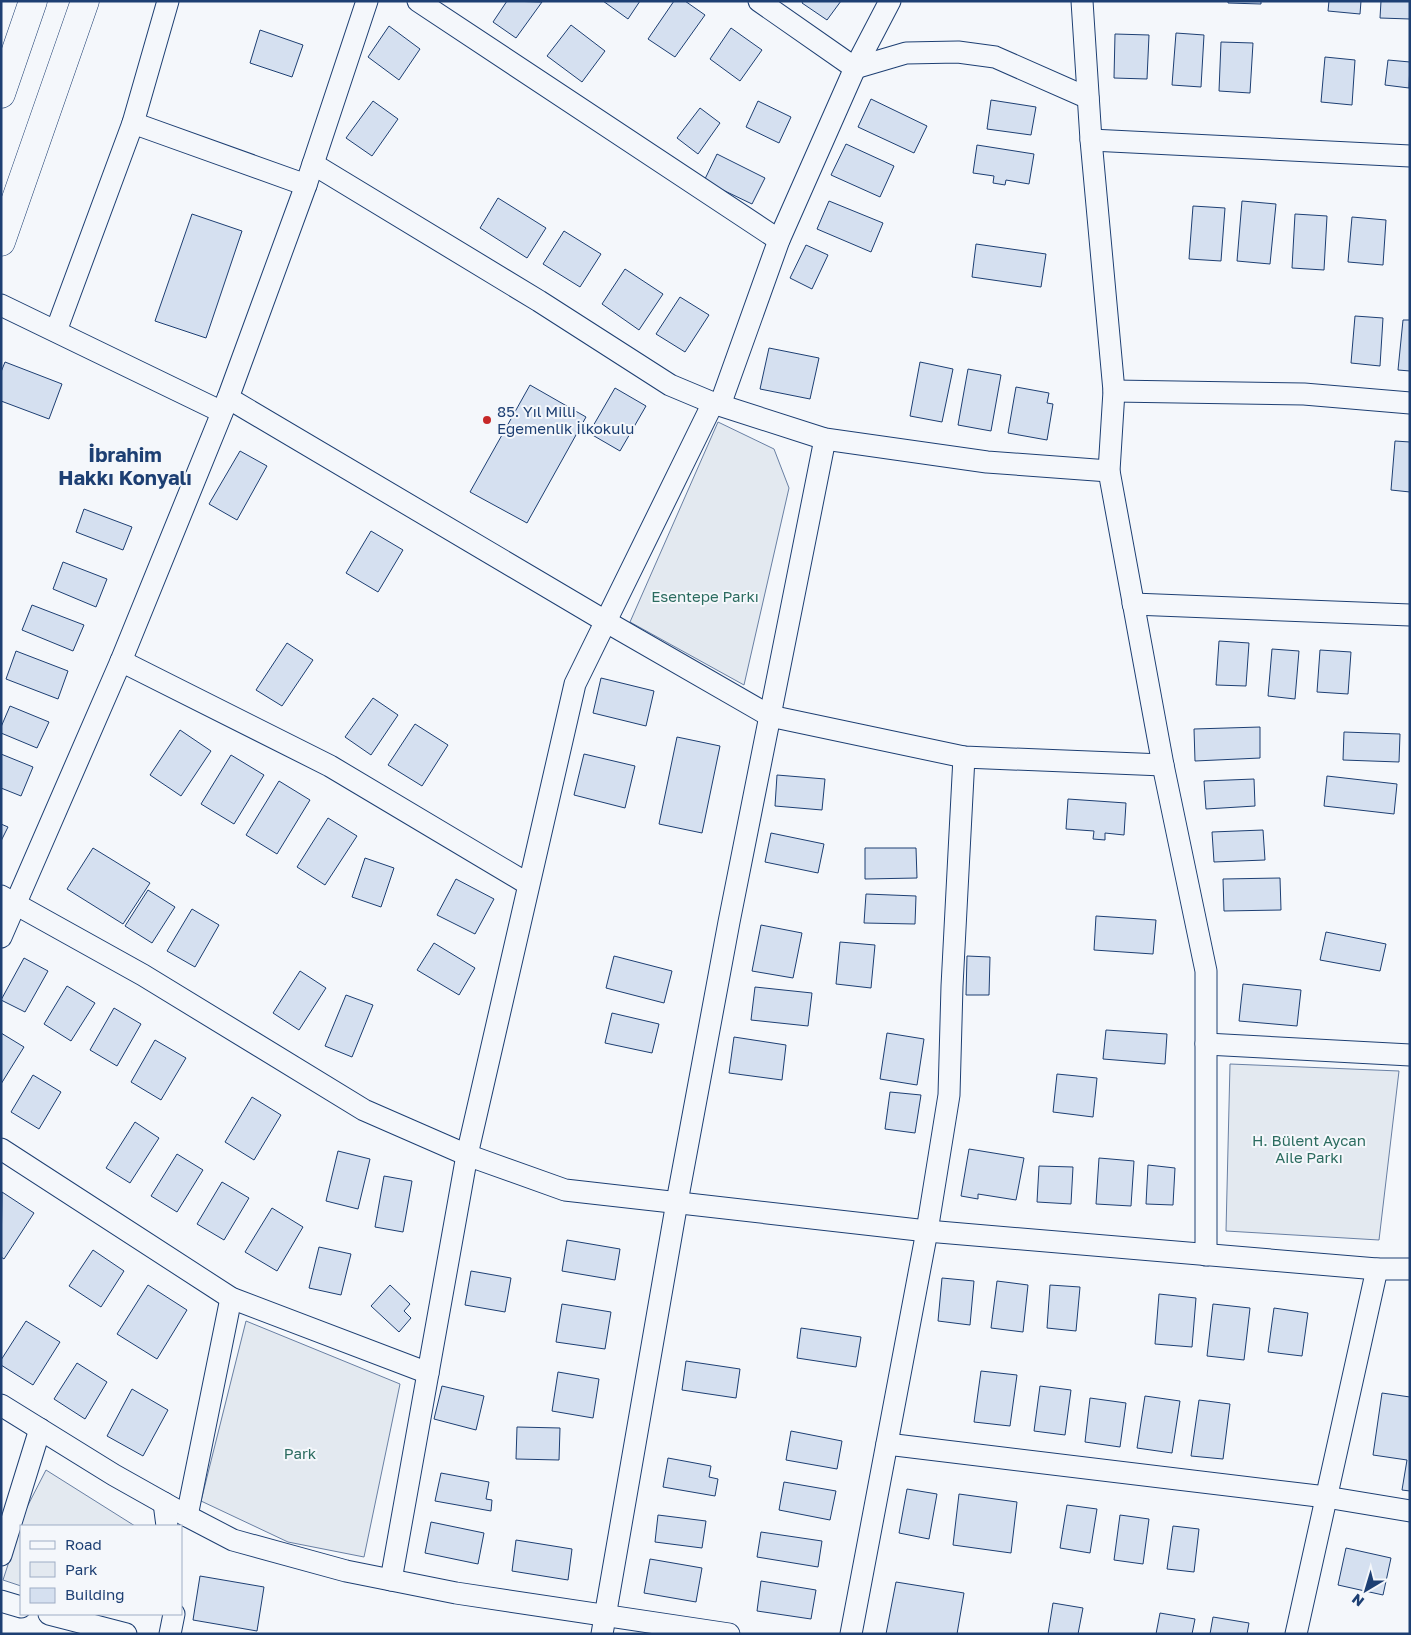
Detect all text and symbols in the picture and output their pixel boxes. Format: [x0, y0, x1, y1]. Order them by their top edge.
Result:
place label: 85. Yıl Milli Egemenlik İlkokulu [497, 402, 634, 437]
marker: 85. Yıl Milli Egemenlik İlkokulu [481, 414, 493, 426]
district label: İbrahim Hakkı Konyalı [58, 442, 192, 489]
park label: Esentepe Parkı [651, 587, 759, 605]
park label: H. Bülent Aycan Aile Parkı [1252, 1131, 1366, 1166]
park label: Park [284, 1444, 317, 1462]
legend [20, 1525, 182, 1615]
text: Road [65, 1535, 102, 1553]
text: Park [65, 1560, 98, 1578]
north arrow [1341, 1565, 1391, 1615]
text: Building [65, 1585, 125, 1603]
text: N [1348, 1591, 1367, 1611]

